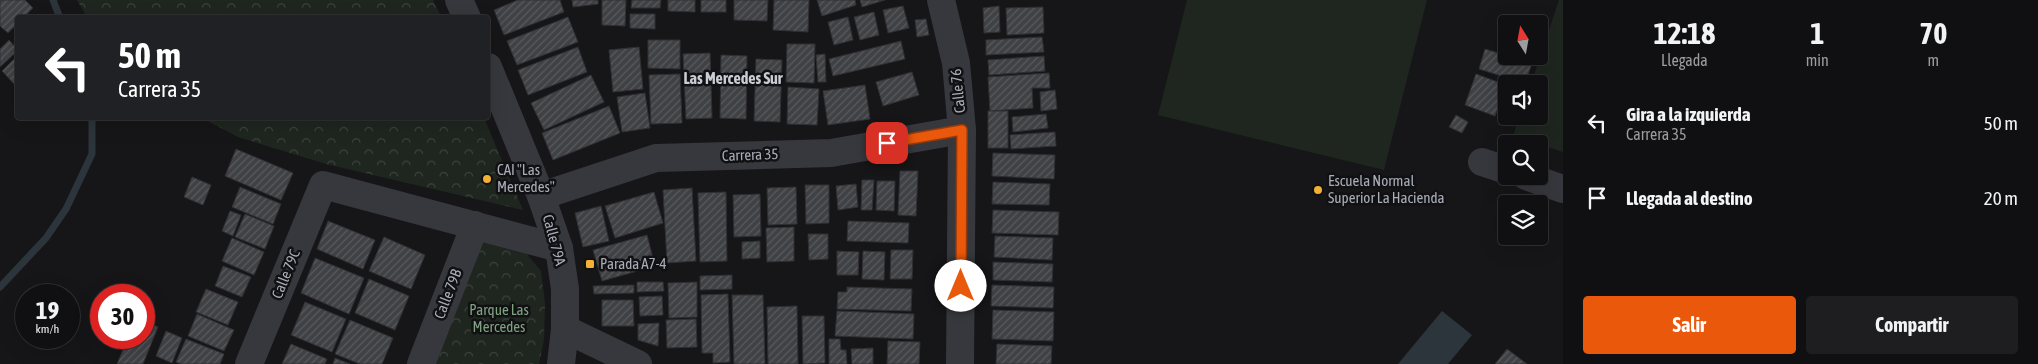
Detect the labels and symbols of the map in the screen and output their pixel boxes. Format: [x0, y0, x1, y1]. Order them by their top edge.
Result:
north arrow [1498, 15, 1548, 65]
street label: Calle 76 [947, 68, 968, 114]
district label: Las Mercedes Sur [683, 69, 783, 87]
pin [866, 122, 908, 164]
street label: Carrera 35 [721, 145, 779, 164]
place label: CAI "Las Mercedes" [497, 161, 555, 195]
place label: Escuela Normal Superior La Hacienda [1328, 172, 1445, 206]
marker: CAI "Las Mercedes" [481, 173, 493, 185]
marker: Escuela Normal Superior La Hacienda [1312, 184, 1324, 196]
street label: Calle 79A [540, 213, 570, 268]
street label: Calle 79C [268, 247, 303, 301]
place label: Parada A7-4 [600, 255, 666, 272]
marker: Parada A7-4 [584, 258, 596, 270]
position arrow [934, 259, 986, 311]
street label: Calle 79B [430, 267, 465, 321]
speed limit sign: 30 [90, 284, 155, 349]
park label: Parque Las Mercedes [469, 301, 529, 335]

